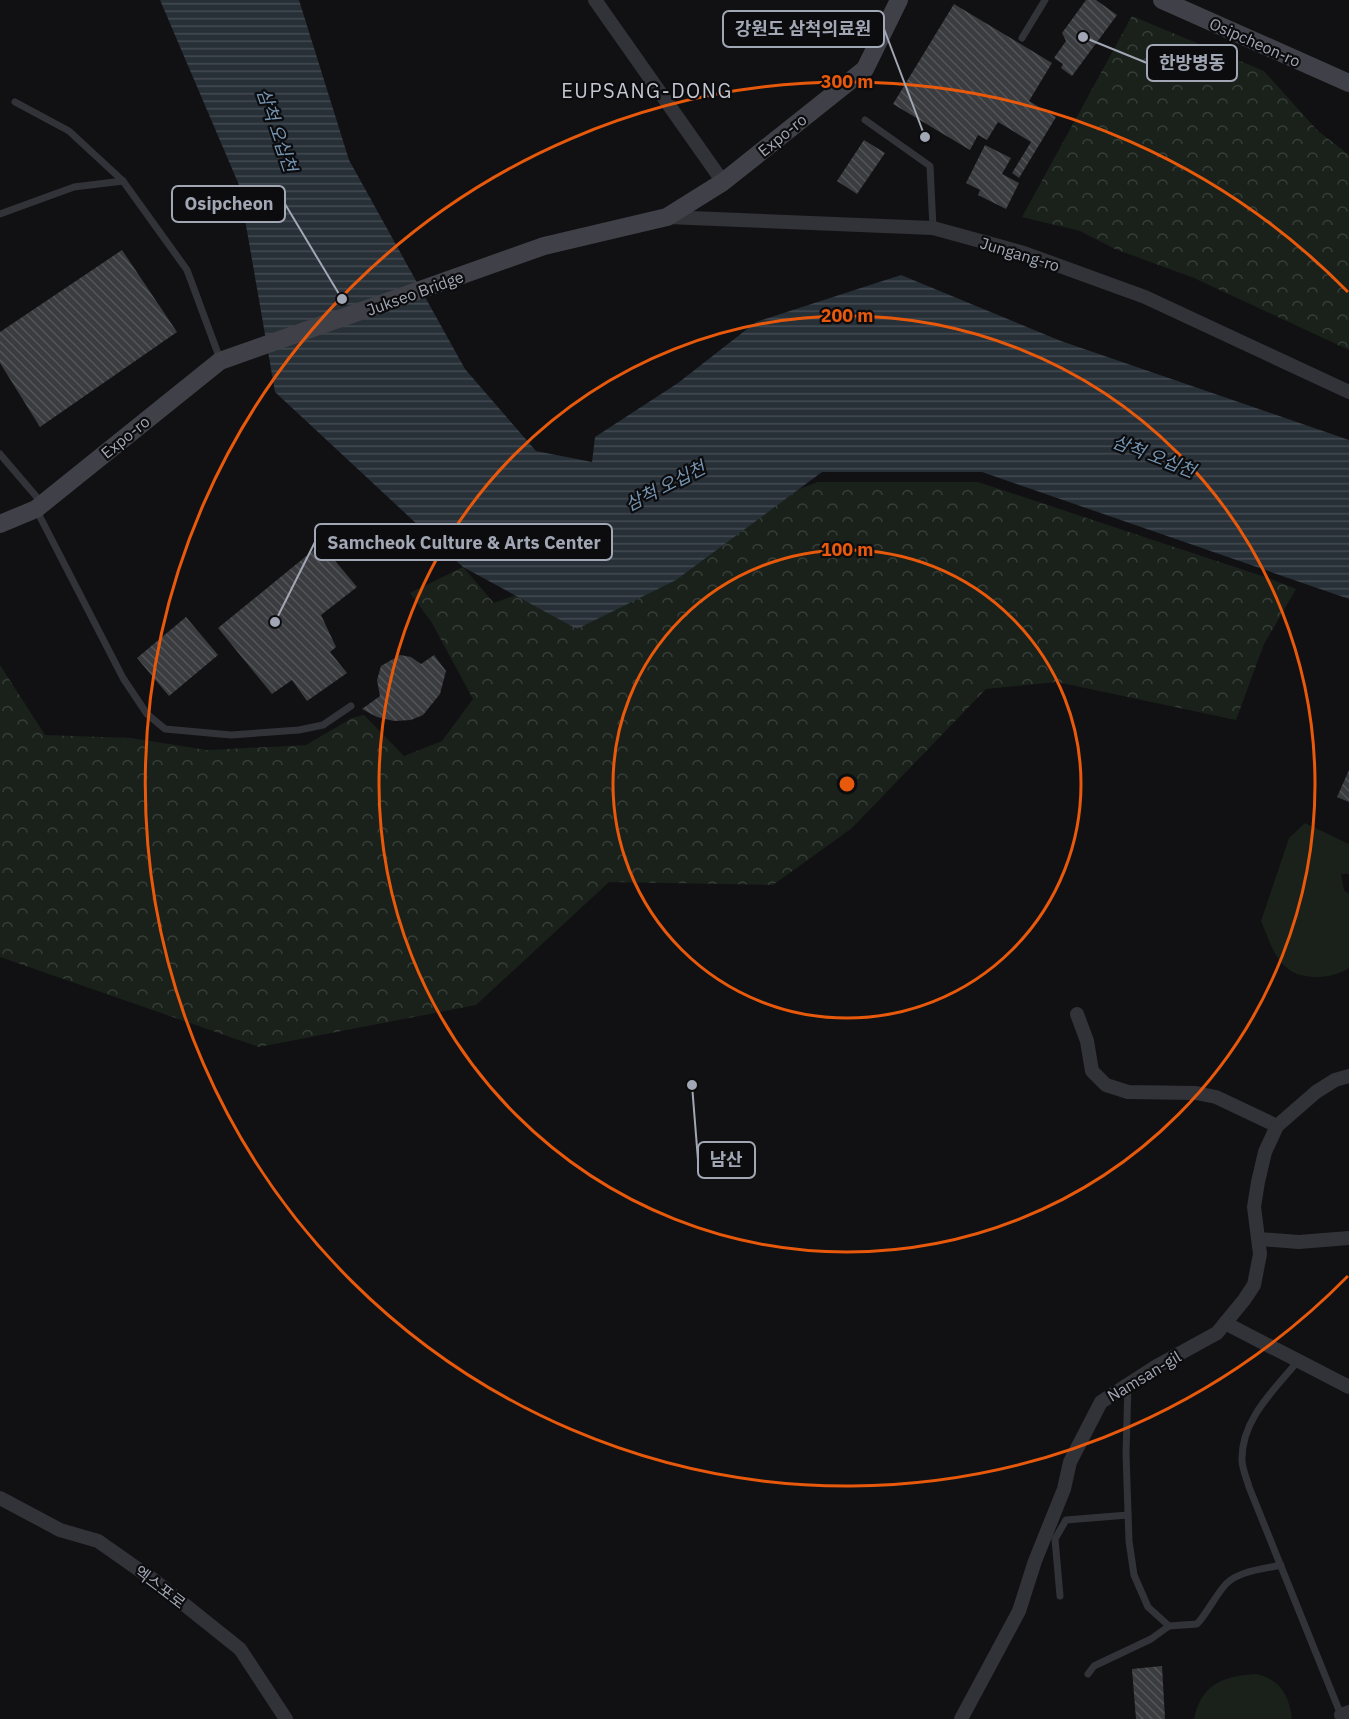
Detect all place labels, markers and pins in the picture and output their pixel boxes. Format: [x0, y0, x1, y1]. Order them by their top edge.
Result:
callout: 강원도 삼척의료원 [723, 11, 884, 47]
callout: 한방병동 [1147, 45, 1237, 81]
callout: Osipcheon [172, 186, 285, 222]
callout: Samcheok Culture & Arts Center [315, 524, 612, 560]
centre of rings [837, 774, 857, 794]
callout: 남산 [698, 1142, 755, 1178]

